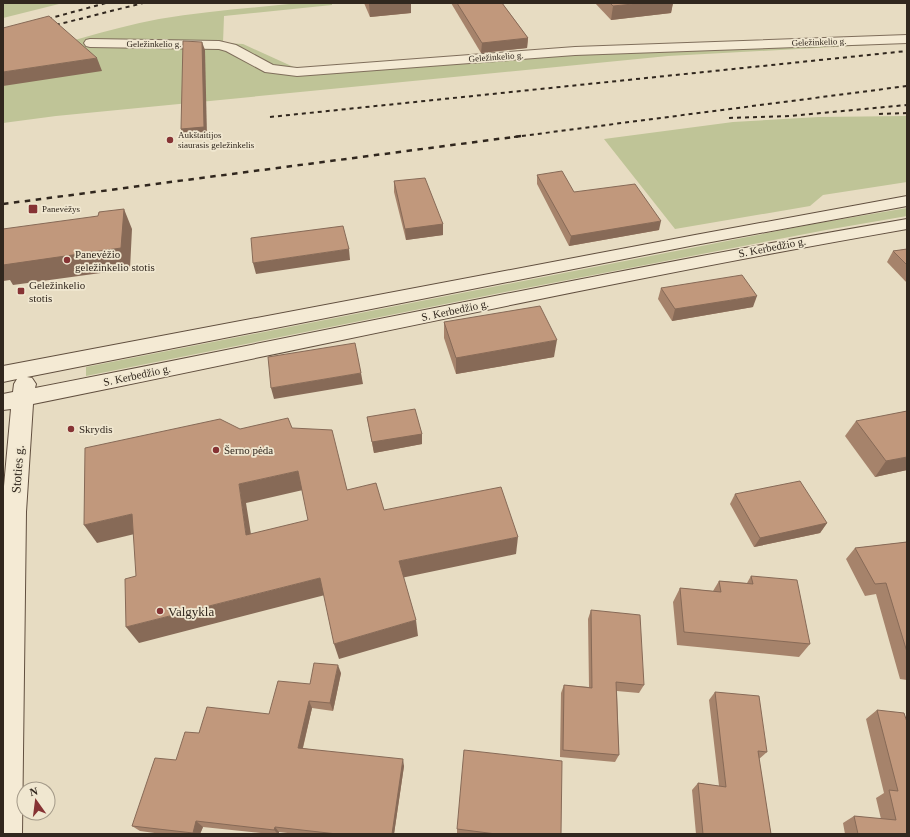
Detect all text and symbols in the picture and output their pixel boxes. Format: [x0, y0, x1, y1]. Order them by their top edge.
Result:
street label: Geležinkelio g. [791, 36, 847, 48]
street label: Geležinkelio g. [127, 39, 181, 49]
street label: Geležinkelio g. [468, 50, 524, 64]
place label: Aukštaitijos siaurasis geležinkelis [178, 130, 255, 150]
marker: Aukštaitijos siaurasis geležinkelis [165, 135, 175, 145]
marker: Panevėžys [27, 203, 39, 215]
place label: Panevėžys [42, 204, 80, 214]
street label: S. Kerbedžio g. [737, 235, 807, 259]
place label: Panevėžio geležinkelio stotis [75, 248, 155, 273]
marker: Panevėžio geležinkelio stotis [62, 255, 72, 265]
place label: Geležinkelio stotis [29, 279, 86, 304]
marker: Geležinkelio stotis [16, 286, 26, 296]
street label: S. Kerbedžio g. [420, 297, 490, 323]
street label: S. Kerbedžio g. [102, 362, 172, 388]
place label: Skrydis [79, 423, 113, 435]
marker: Skrydis [66, 424, 76, 434]
street label: Stoties g. [8, 444, 27, 494]
place label: Šerno pėda [224, 444, 273, 456]
marker: Šerno pėda [211, 445, 221, 455]
place label: Valgykla [168, 604, 214, 619]
marker: Valgykla [155, 606, 165, 616]
north arrow [16, 781, 56, 821]
text: N [28, 785, 39, 798]

